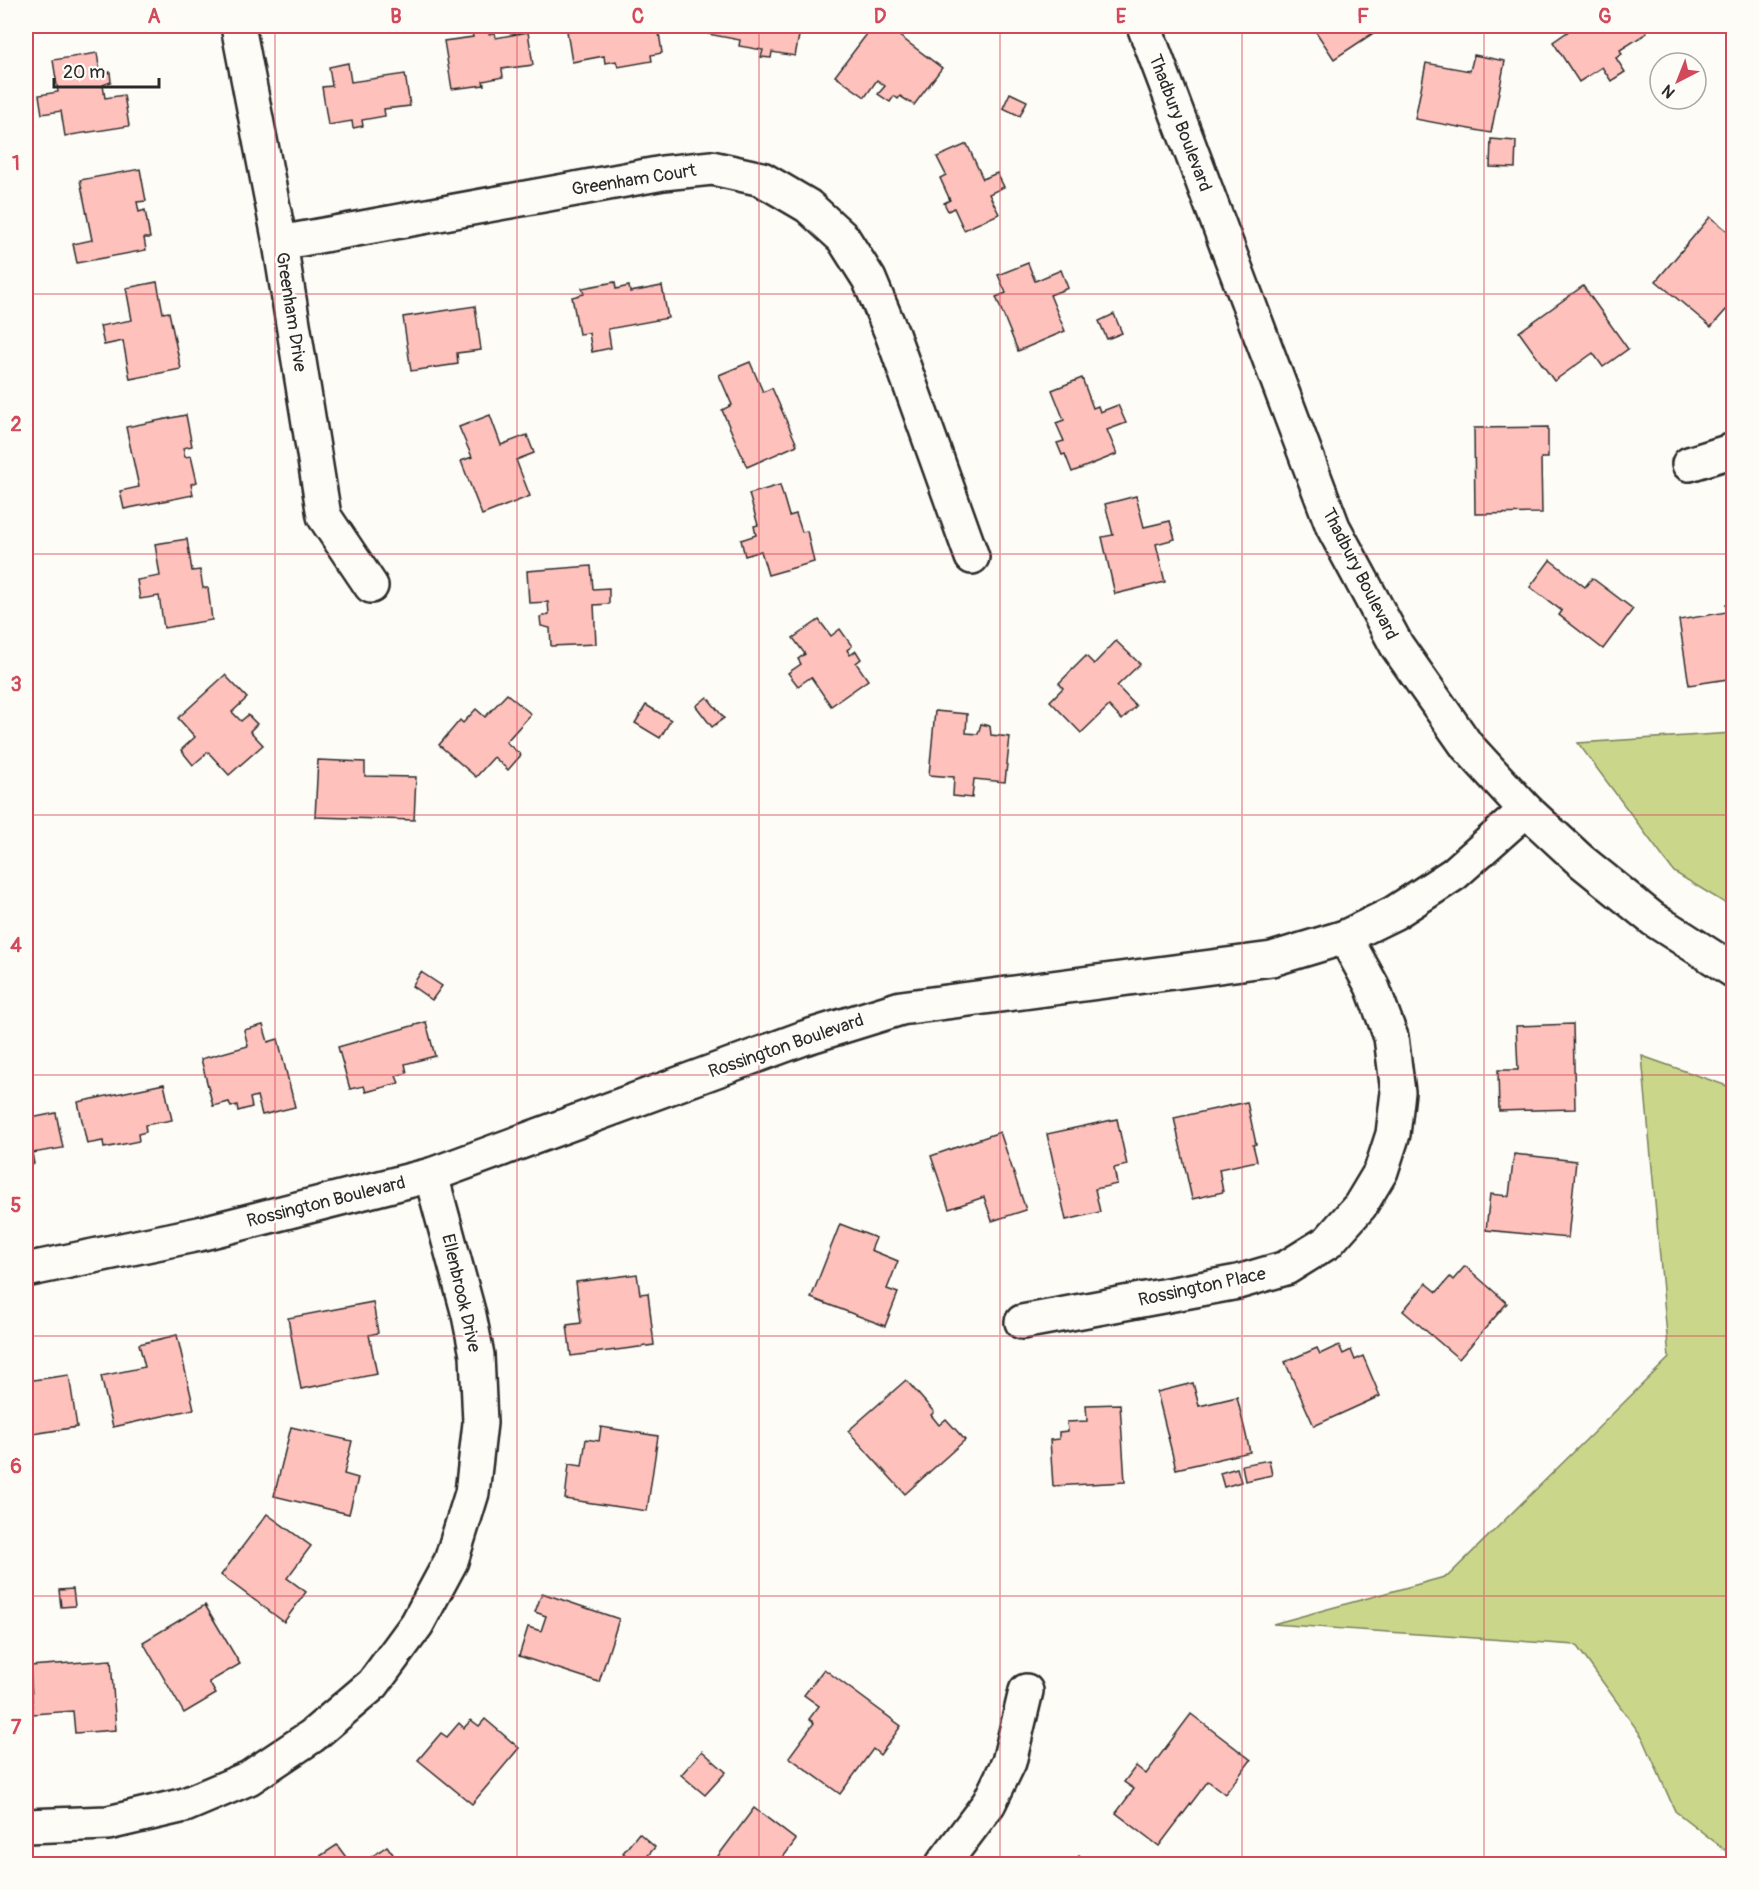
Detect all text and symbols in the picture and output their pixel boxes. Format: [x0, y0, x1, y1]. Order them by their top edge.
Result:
text: A [148, 4, 161, 29]
text: B [390, 4, 402, 29]
text: C [632, 4, 644, 29]
text: D [874, 4, 887, 29]
text: E [1116, 4, 1127, 29]
text: F [1357, 4, 1369, 29]
text: G [1598, 4, 1612, 29]
scale bar [54, 51, 159, 89]
street label: Thadbury Boulevard [1143, 51, 1217, 195]
north arrow [1648, 51, 1708, 111]
text: 20 m [63, 61, 105, 84]
text: N [1658, 80, 1679, 102]
text: 1 [12, 151, 20, 176]
street label: Greenham Court [570, 159, 699, 201]
street label: Greenham Drive [270, 251, 312, 374]
text: 2 [10, 412, 22, 437]
street label: Thadbury Boulevard [1317, 504, 1403, 644]
text: 3 [10, 672, 22, 697]
text: 4 [10, 933, 22, 958]
street label: Rossington Boulevard [705, 1009, 867, 1083]
street label: Rossington Boulevard [244, 1171, 408, 1233]
text: 5 [11, 1193, 22, 1218]
street label: Ellenbrook Drive [436, 1232, 486, 1355]
street label: Rossington Place [1136, 1262, 1268, 1312]
text: 6 [10, 1454, 22, 1479]
text: 7 [11, 1715, 22, 1740]

